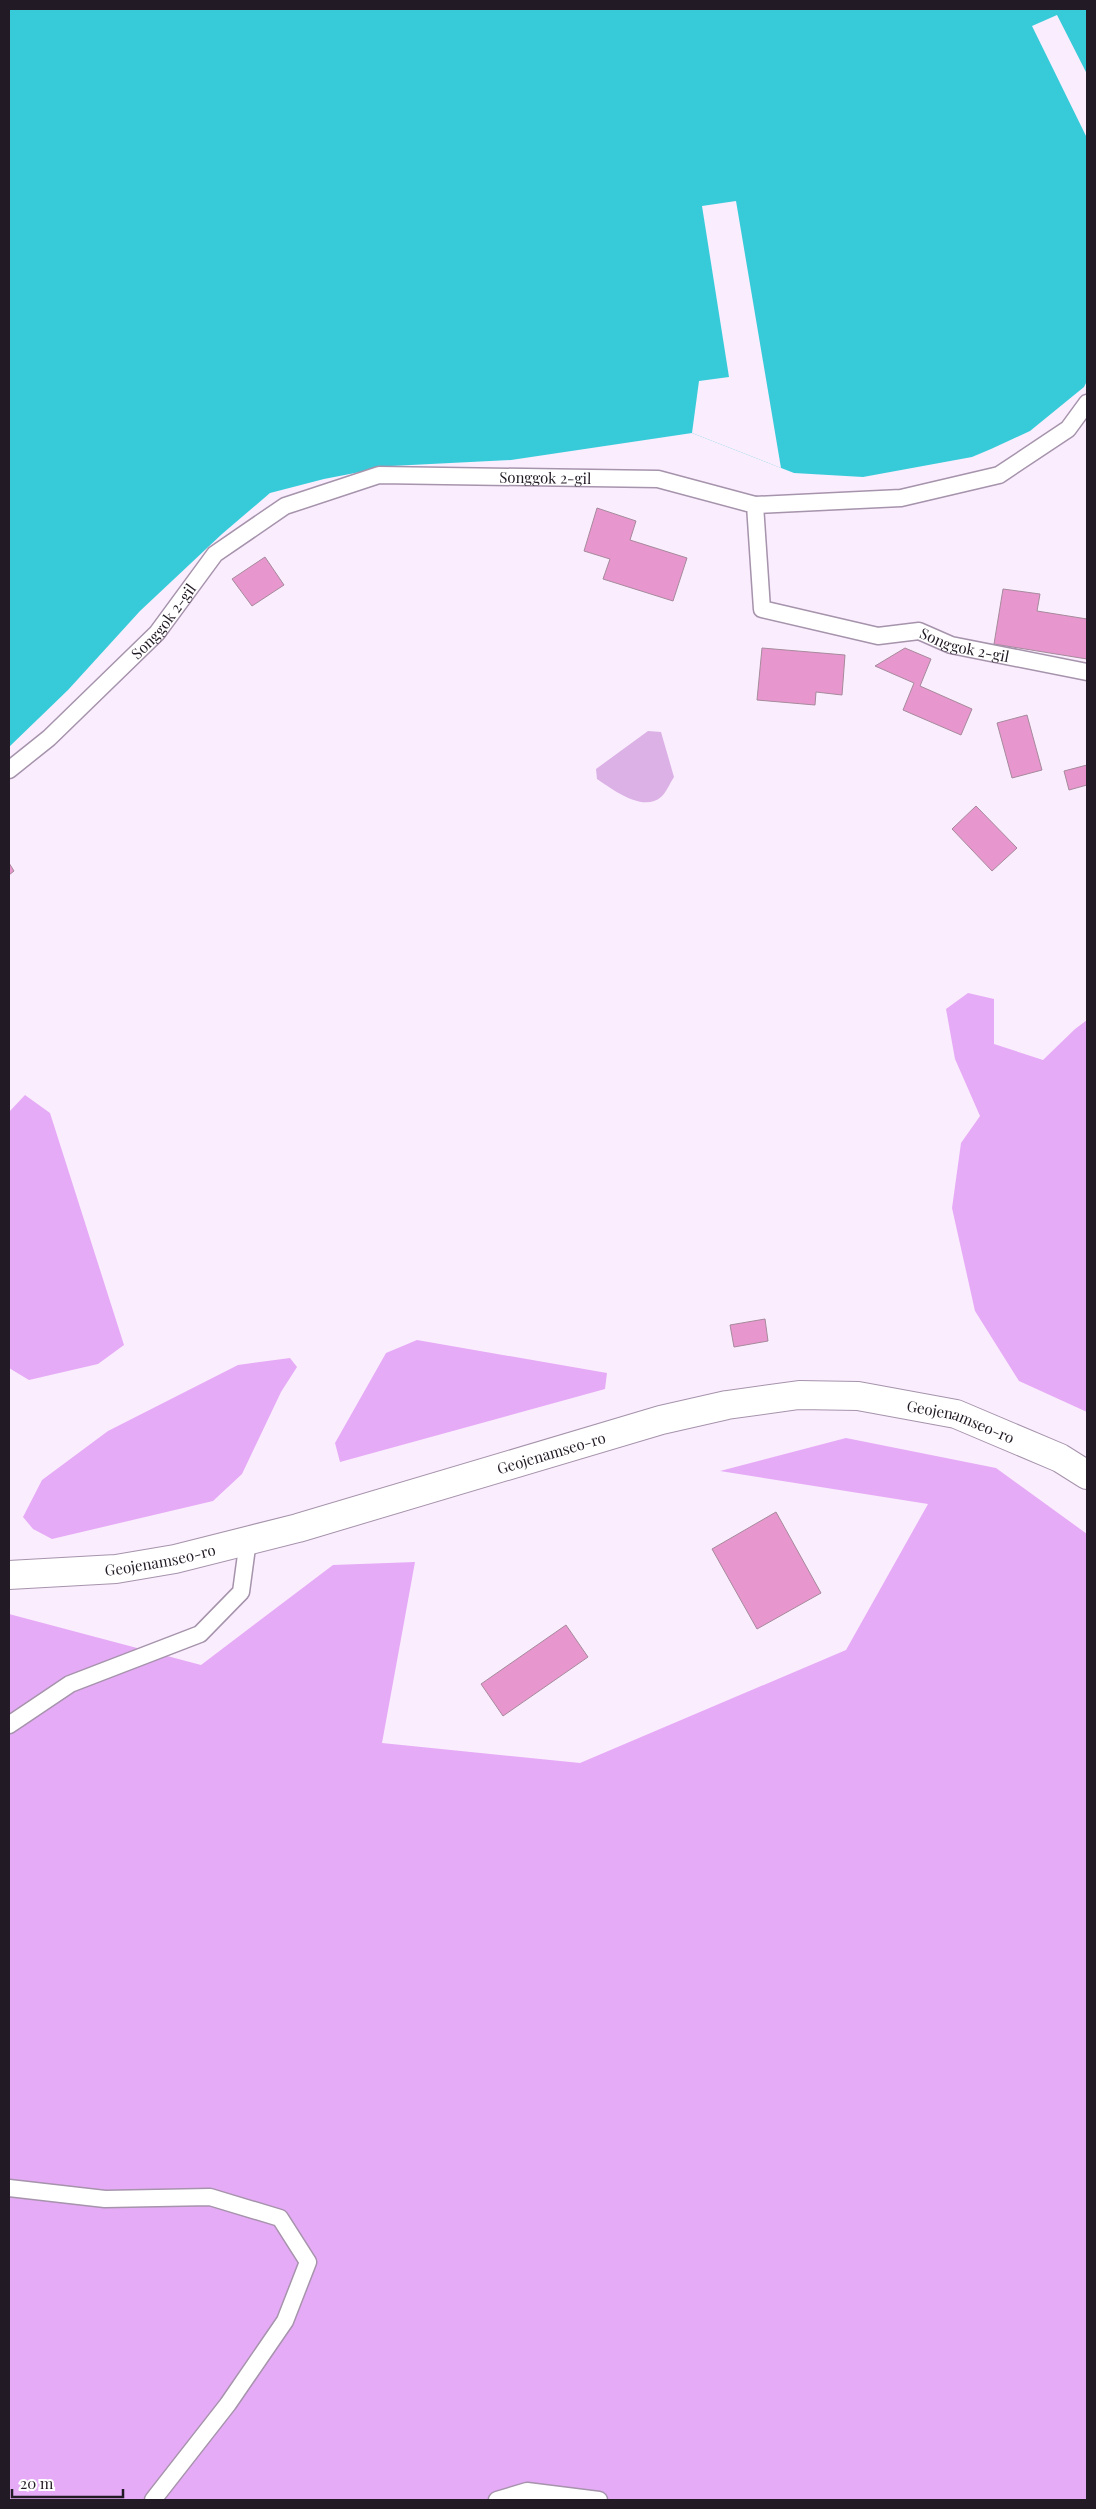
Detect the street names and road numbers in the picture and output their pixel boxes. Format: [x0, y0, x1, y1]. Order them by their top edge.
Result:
street label: Songgok 2-gil [499, 467, 591, 488]
street label: Songgok 2-gil [126, 579, 200, 663]
street label: Songgok 2-gil [917, 623, 1011, 666]
street label: Geojenamseo-ro [905, 1395, 1018, 1448]
street label: Geojenamseo-ro [494, 1427, 608, 1478]
street label: Geojenamseo-ro [104, 1539, 217, 1580]

